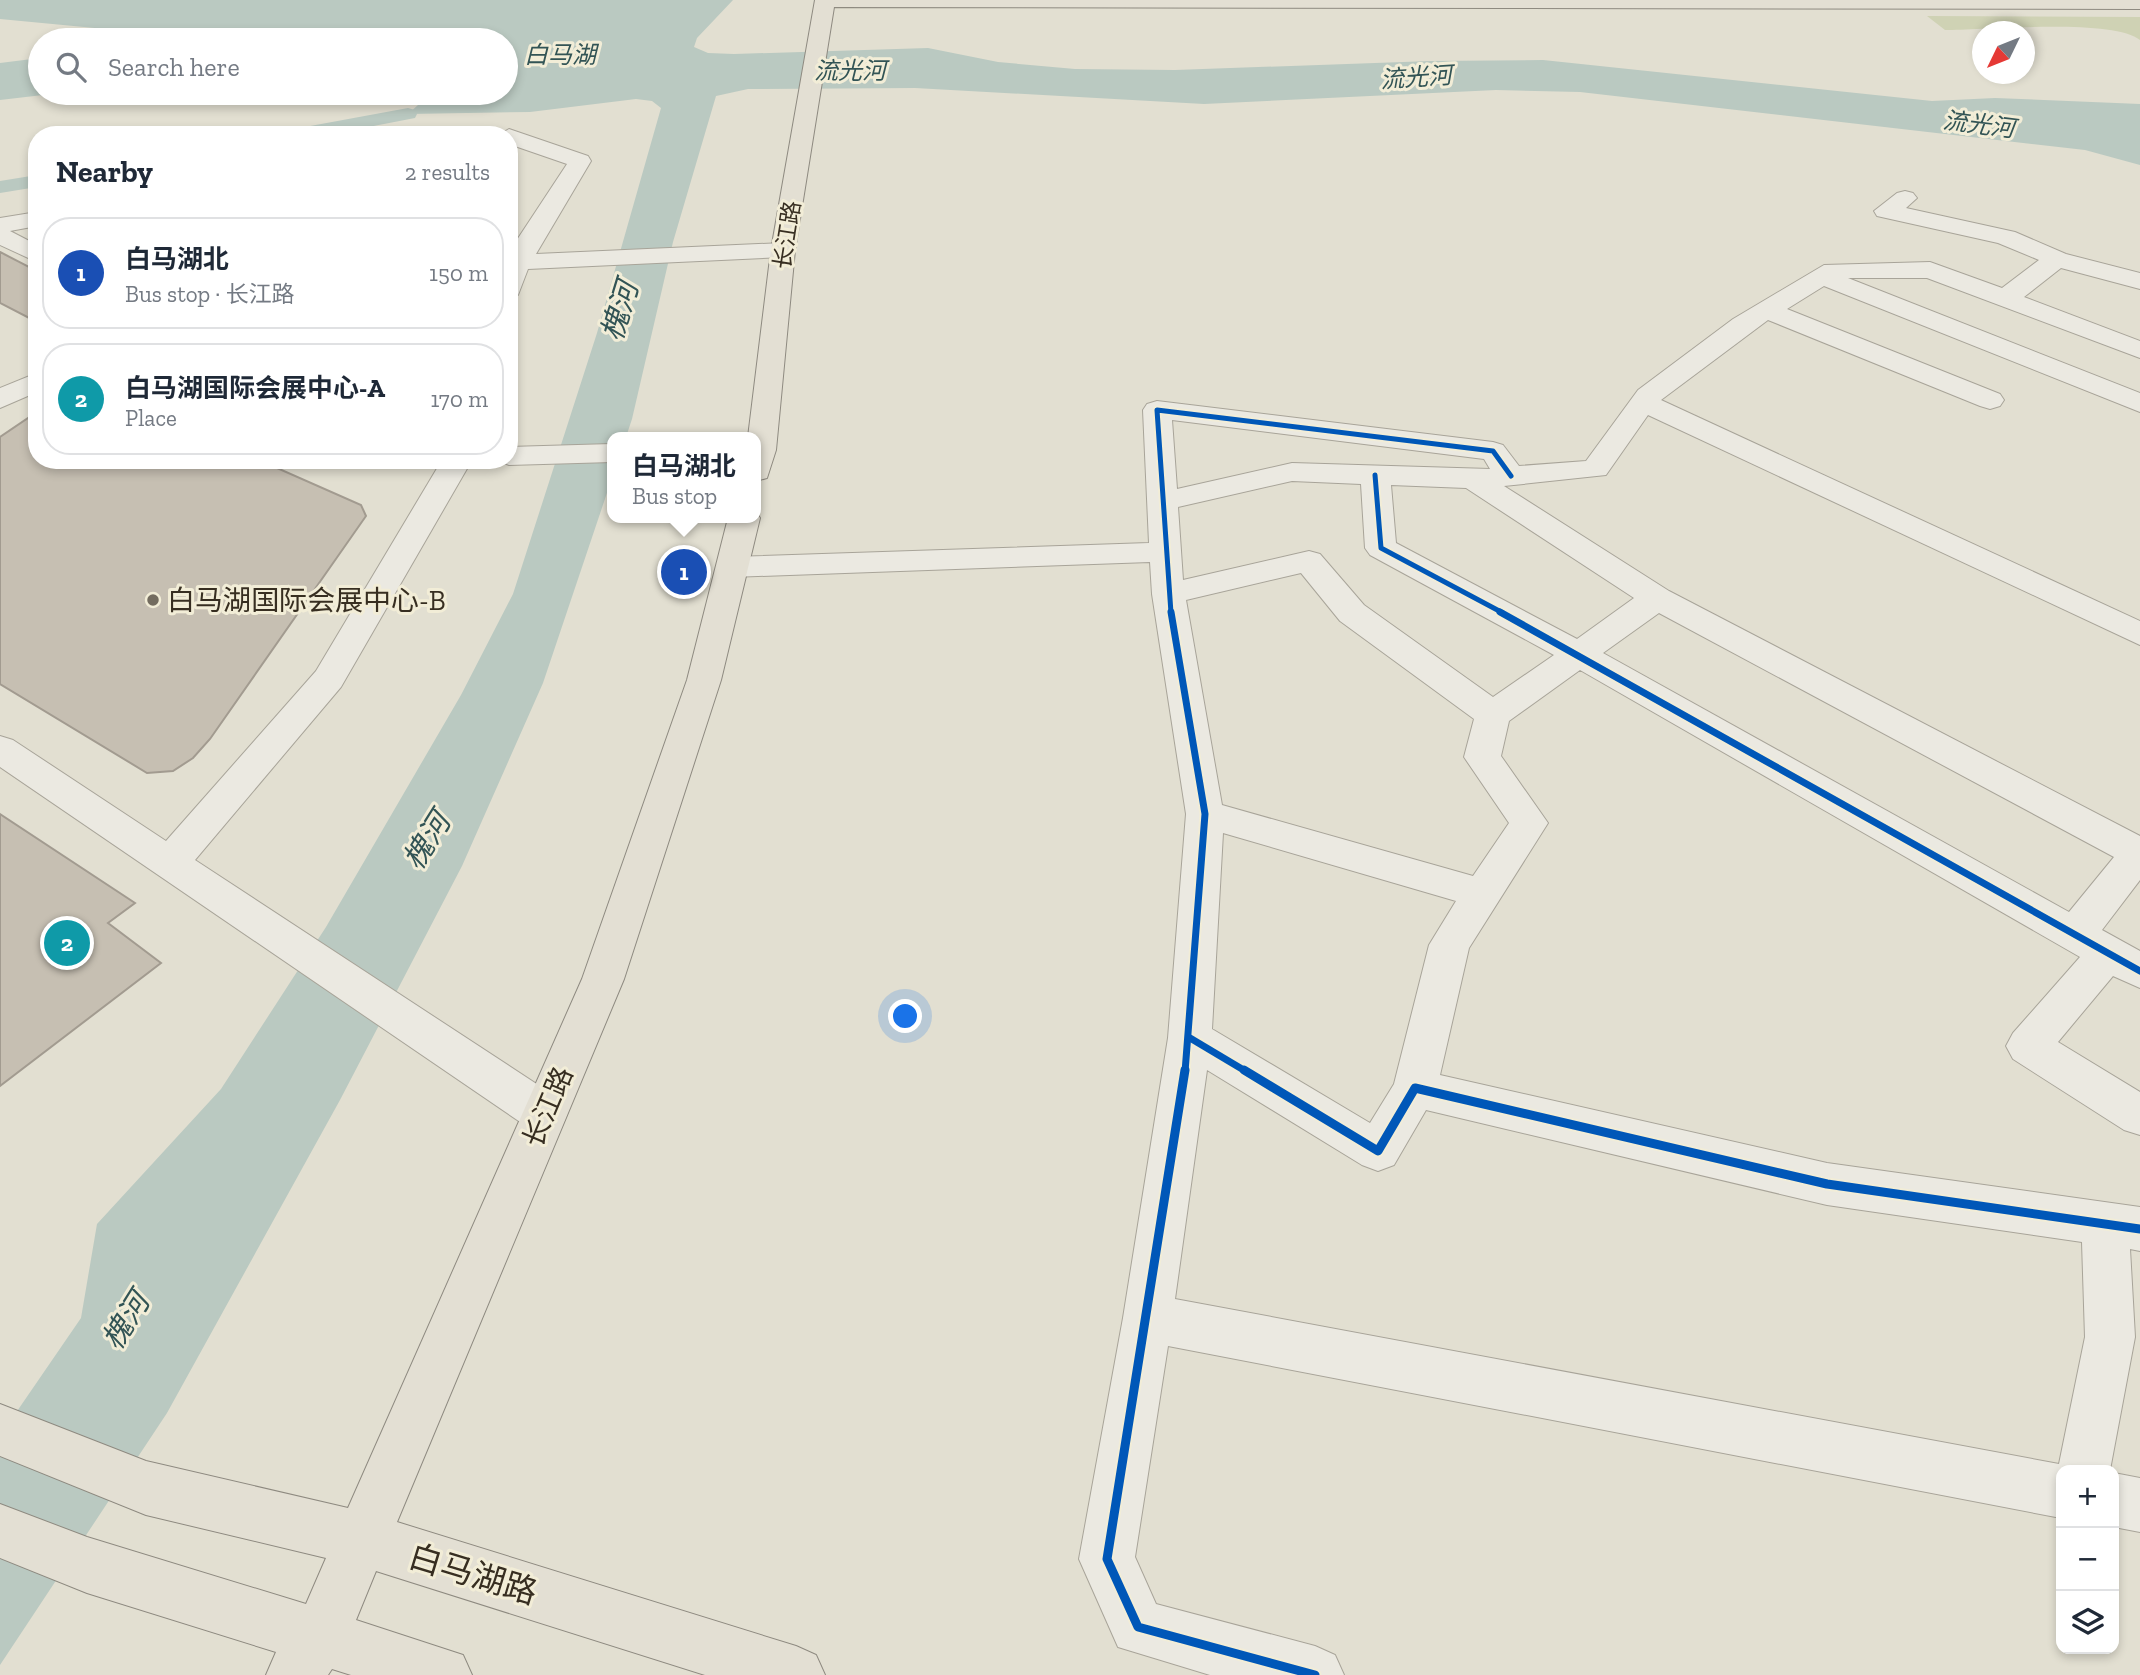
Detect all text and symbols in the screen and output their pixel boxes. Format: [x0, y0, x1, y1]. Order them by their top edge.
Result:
north arrow [1972, 21, 2035, 84]
search box [28, 28, 518, 105]
water label: 白马湖 [524, 40, 600, 69]
icon: search [52, 48, 90, 86]
text: Search here [108, 51, 240, 83]
water label: 流光河 [814, 56, 890, 85]
water label: 流光河 [1379, 60, 1457, 94]
water label: 流光河 [1942, 105, 2020, 143]
text: Nearby [56, 154, 153, 190]
text: 2 results [405, 158, 490, 186]
street label: 长江路 [768, 199, 806, 271]
text: 白马湖北 [125, 243, 229, 275]
text: 1 [76, 259, 86, 287]
text: 150 m [429, 259, 488, 287]
water label: 槐河 [594, 272, 647, 345]
text: Bus stop · 长江路 [125, 280, 295, 308]
text: 白马湖国际会展中心-A [125, 372, 385, 404]
text: 2 [75, 385, 87, 413]
text: 170 m [430, 385, 488, 413]
text: Place [125, 404, 177, 432]
popup [607, 432, 761, 523]
text: 白马湖北 [632, 450, 736, 482]
text: Bus stop [632, 482, 717, 510]
pin: 1 [661, 546, 707, 598]
place label: 白马湖国际会展中心-B [167, 584, 446, 617]
marker: 白马湖国际会展中心-B [145, 592, 161, 608]
water label: 槐河 [396, 802, 461, 876]
pin: 2 [44, 917, 90, 969]
your location [888, 999, 922, 1033]
street label: 长江路 [516, 1062, 580, 1152]
water label: 槐河 [95, 1282, 160, 1356]
map controls [2056, 1465, 2119, 1654]
button: + [2056, 1465, 2119, 1528]
button: − [2056, 1528, 2119, 1591]
street label: 白马湖路 [404, 1536, 542, 1612]
button: layers [2056, 1591, 2119, 1654]

